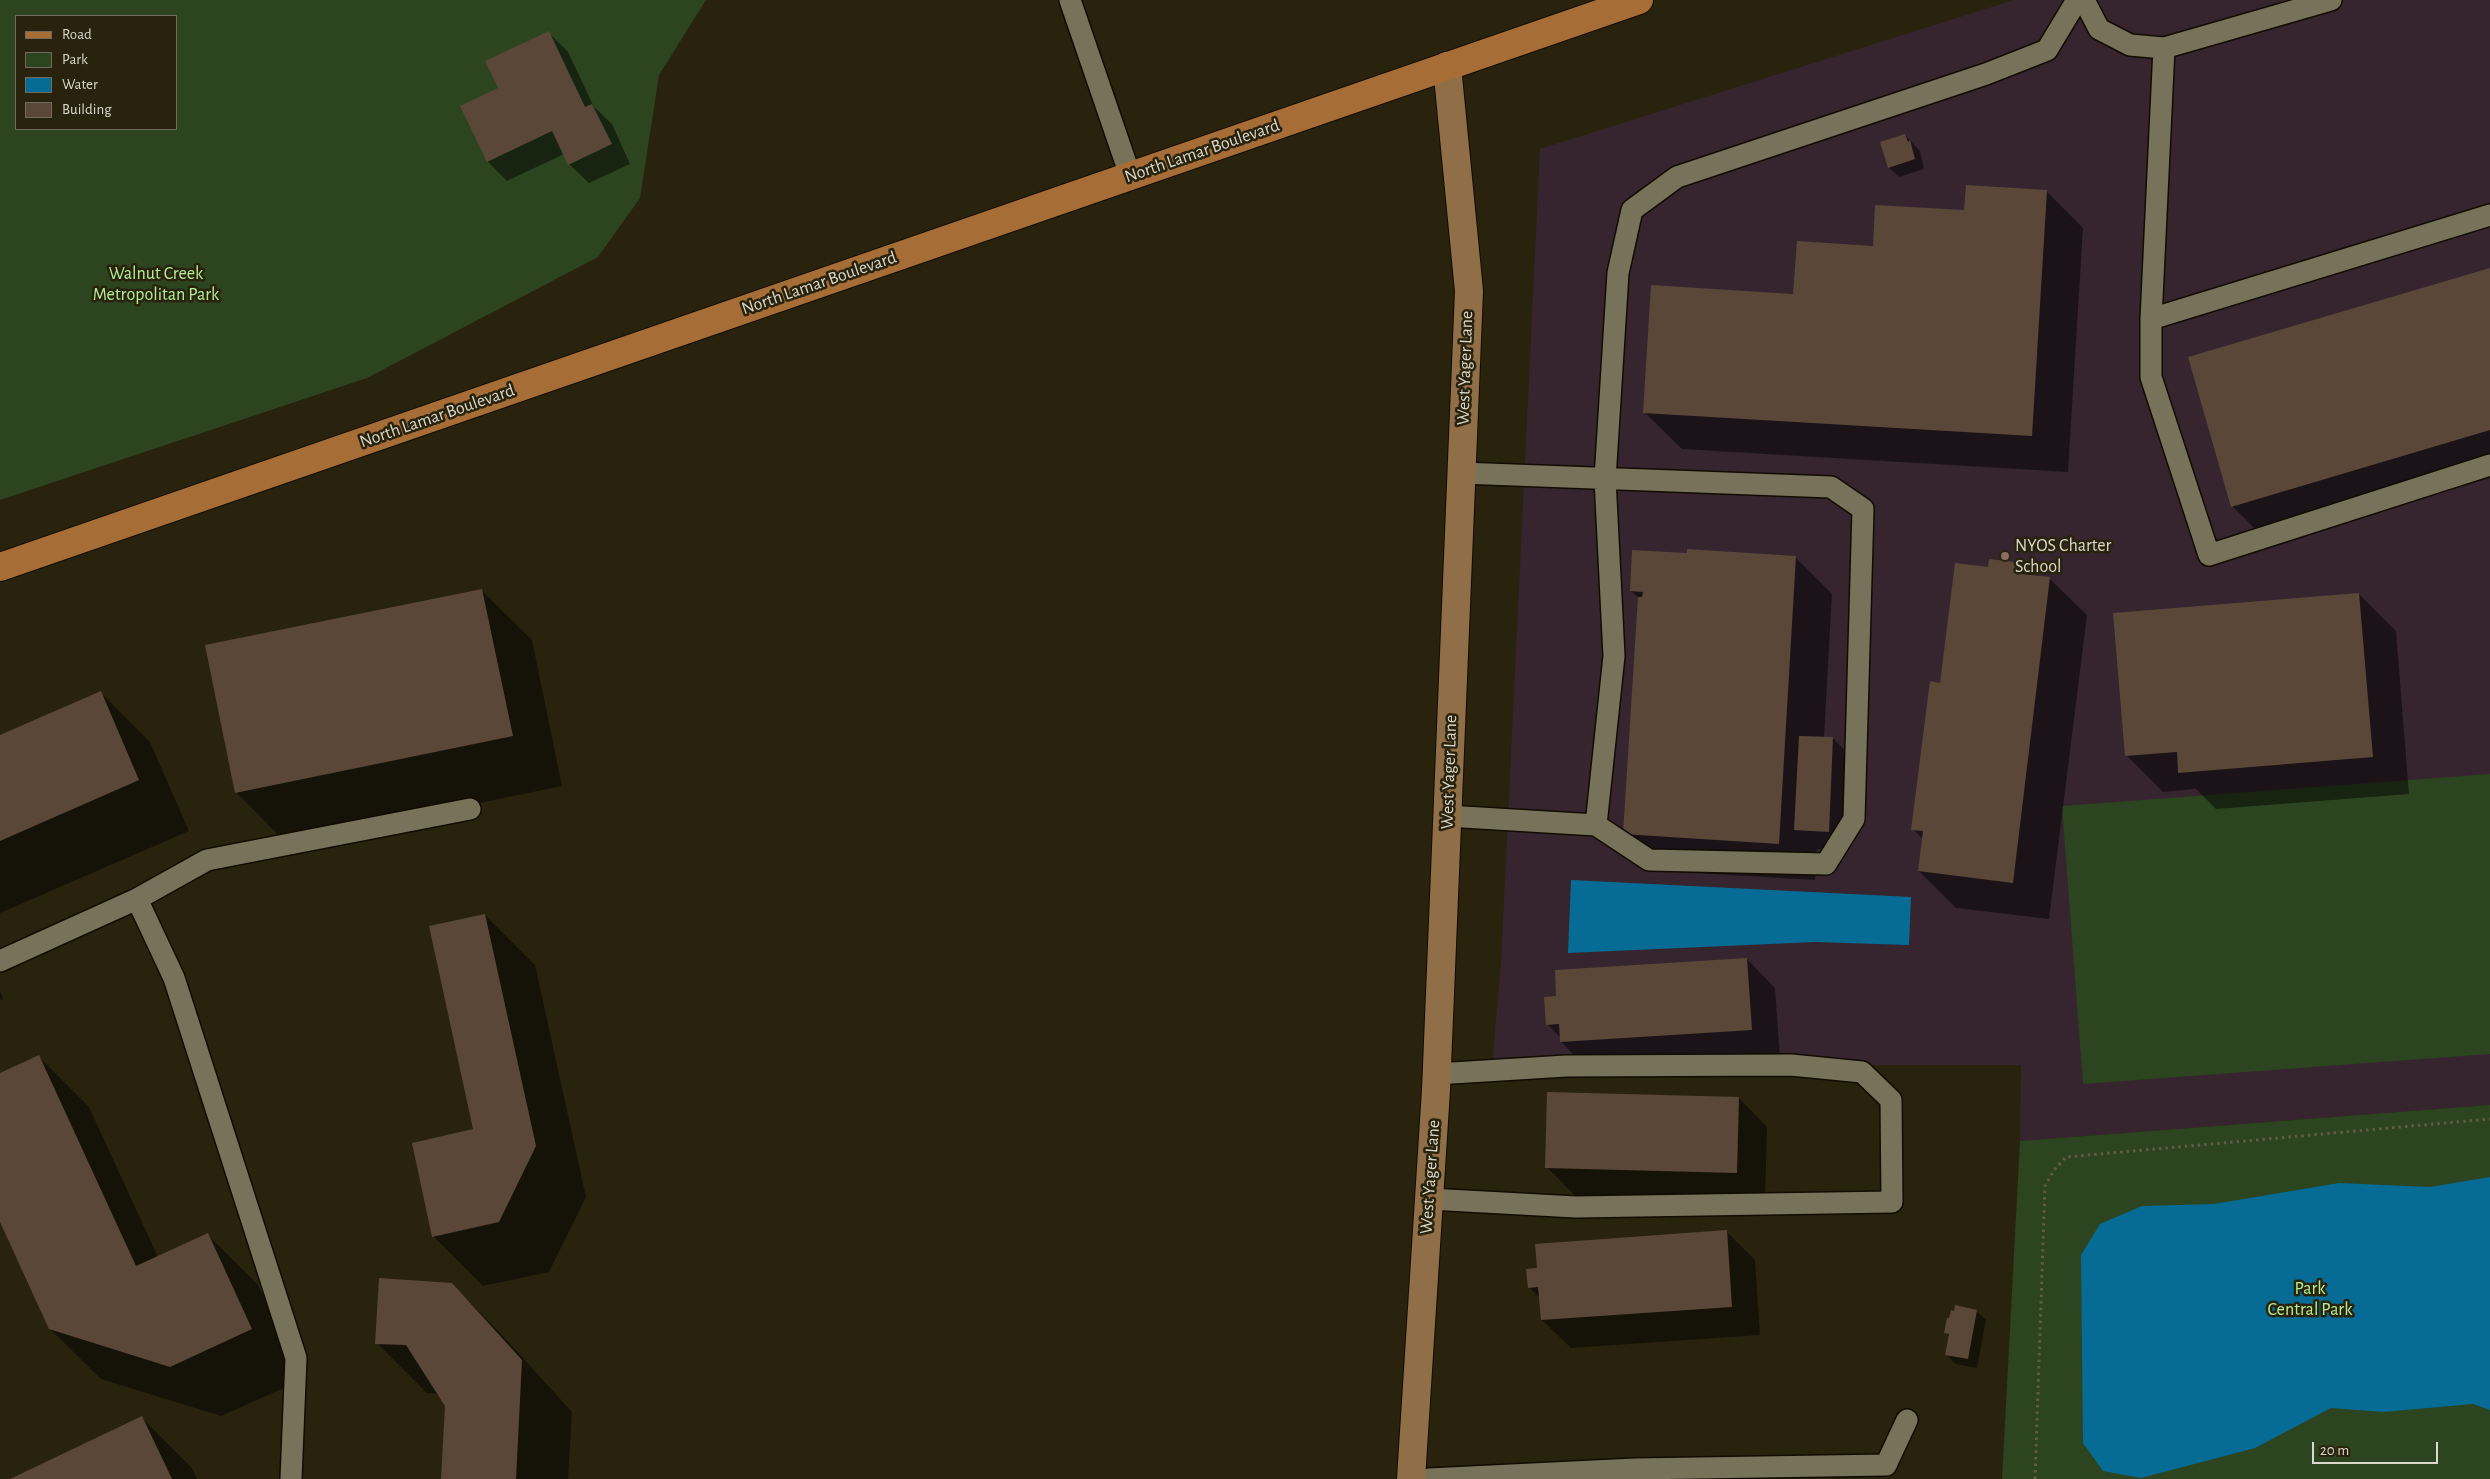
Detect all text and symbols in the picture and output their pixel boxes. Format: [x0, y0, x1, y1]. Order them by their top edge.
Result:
legend [15, 15, 178, 130]
text: Road [62, 27, 92, 42]
text: Park [62, 52, 88, 67]
text: Water [62, 77, 98, 92]
text: Building [62, 102, 112, 117]
street label: North Lamar Boulevard [1122, 114, 1282, 188]
street label: North Lamar Boulevard [739, 246, 899, 320]
park label: Walnut Creek Metropolitan Park [93, 263, 219, 306]
street label: West Yager Lane [1452, 310, 1478, 426]
street label: North Lamar Boulevard [357, 379, 517, 453]
place label: NYOS Charter School [2015, 535, 2111, 578]
marker: NYOS Charter School [1999, 550, 2011, 562]
street label: West Yager Lane [1436, 714, 1462, 830]
street label: West Yager Lane [1415, 1119, 1445, 1235]
park label: Park Central Park [2268, 1278, 2352, 1320]
scale bar [2315, 1432, 2441, 1464]
text: 20 m [2320, 1443, 2349, 1458]

